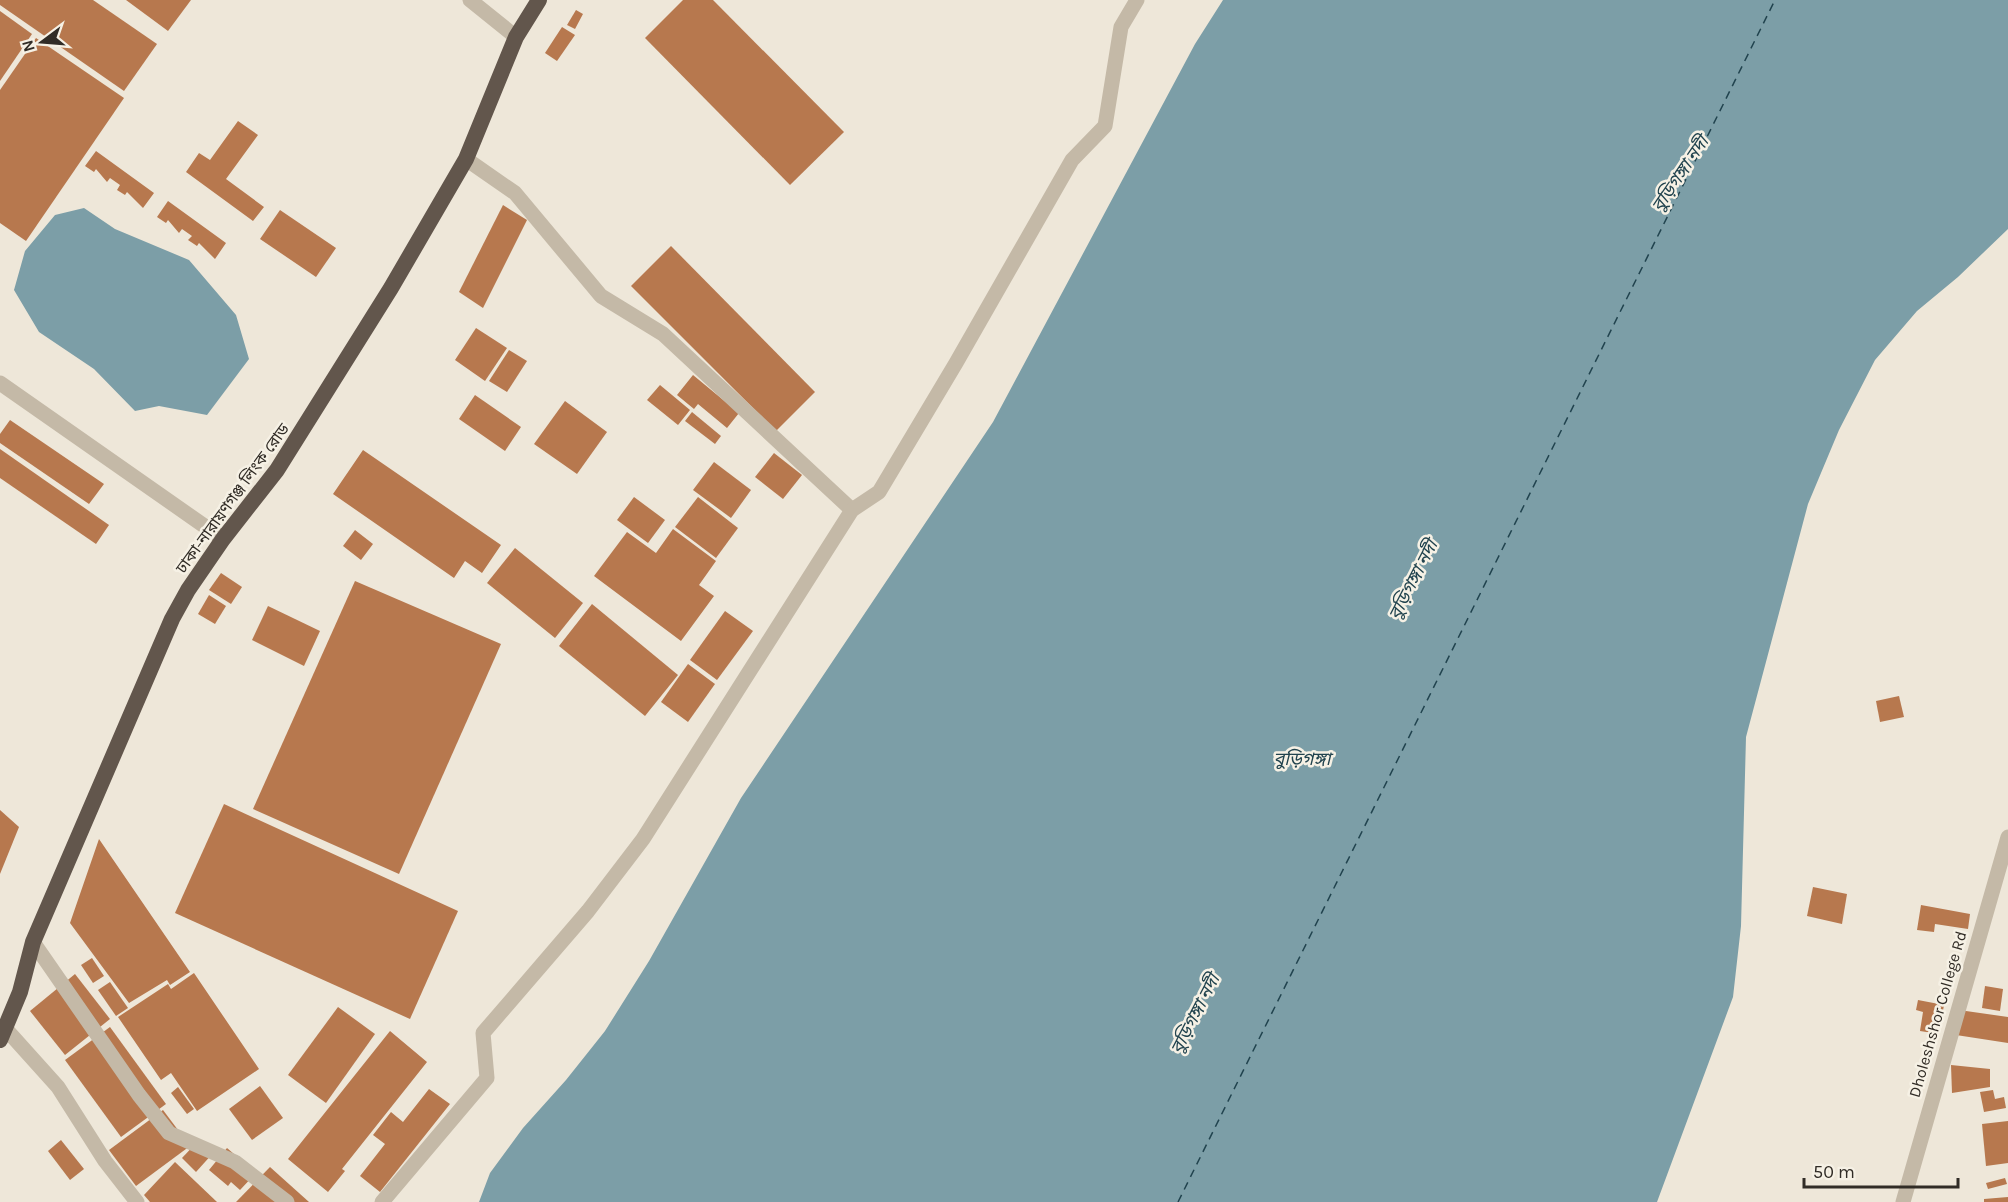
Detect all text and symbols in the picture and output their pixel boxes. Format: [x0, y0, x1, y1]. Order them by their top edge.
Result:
north arrow [12, 12, 72, 72]
text: N [17, 38, 39, 54]
water label: বুড়িগঙ্গা নদী [1647, 129, 1715, 216]
street label: ঢাকা-নারায়ণগঞ্জ লিংক রোড [171, 419, 293, 578]
water label: বুড়িগঙ্গা নদী [1384, 534, 1444, 624]
water label: বুড়িগঙ্গা [1273, 748, 1334, 770]
street label: Dholeshshor College Rd [1905, 929, 1970, 1100]
water label: বুড়িগঙ্গা নদী [1166, 968, 1226, 1058]
scale bar [1804, 1151, 1958, 1189]
text: 50 m [1813, 1161, 1855, 1183]

